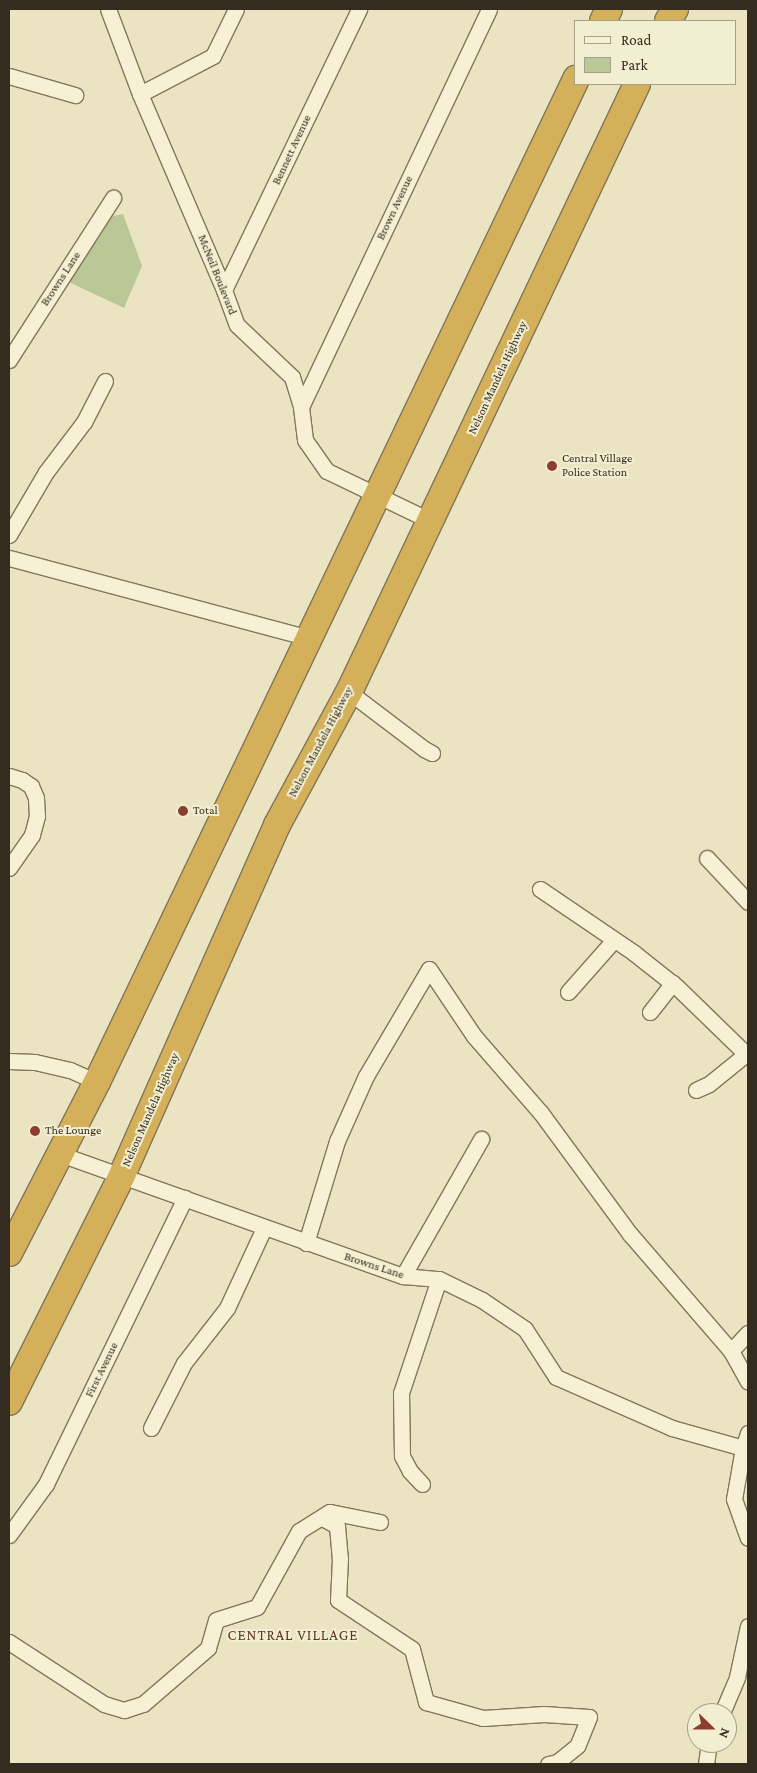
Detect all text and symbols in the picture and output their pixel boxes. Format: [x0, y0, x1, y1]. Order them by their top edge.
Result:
legend [574, 20, 737, 85]
text: Road [621, 32, 651, 48]
text: Park [621, 57, 648, 73]
street label: Bennett Avenue [270, 113, 314, 187]
street label: Brown Avenue [374, 174, 416, 242]
street label: McNeil Boulevard [194, 233, 240, 317]
street label: Browns Lane [38, 249, 84, 309]
street label: Nelson Mandela Highway [465, 319, 531, 437]
place label: Central Village Police Station [562, 452, 632, 480]
marker: Central Village Police Station [546, 460, 558, 472]
street label: Nelson Mandela Highway [286, 684, 356, 800]
place label: Total [193, 804, 218, 818]
marker: Total [177, 805, 189, 817]
street label: Nelson Mandela Highway [119, 1051, 183, 1169]
place label: The Lounge [45, 1124, 101, 1138]
marker: The Lounge [29, 1125, 41, 1137]
street label: Browns Lane [342, 1250, 406, 1282]
street label: First Avenue [82, 1340, 122, 1400]
district label: CENTRAL VILLAGE [226, 1627, 360, 1645]
north arrow [687, 1703, 737, 1753]
text: N [716, 1726, 734, 1741]

